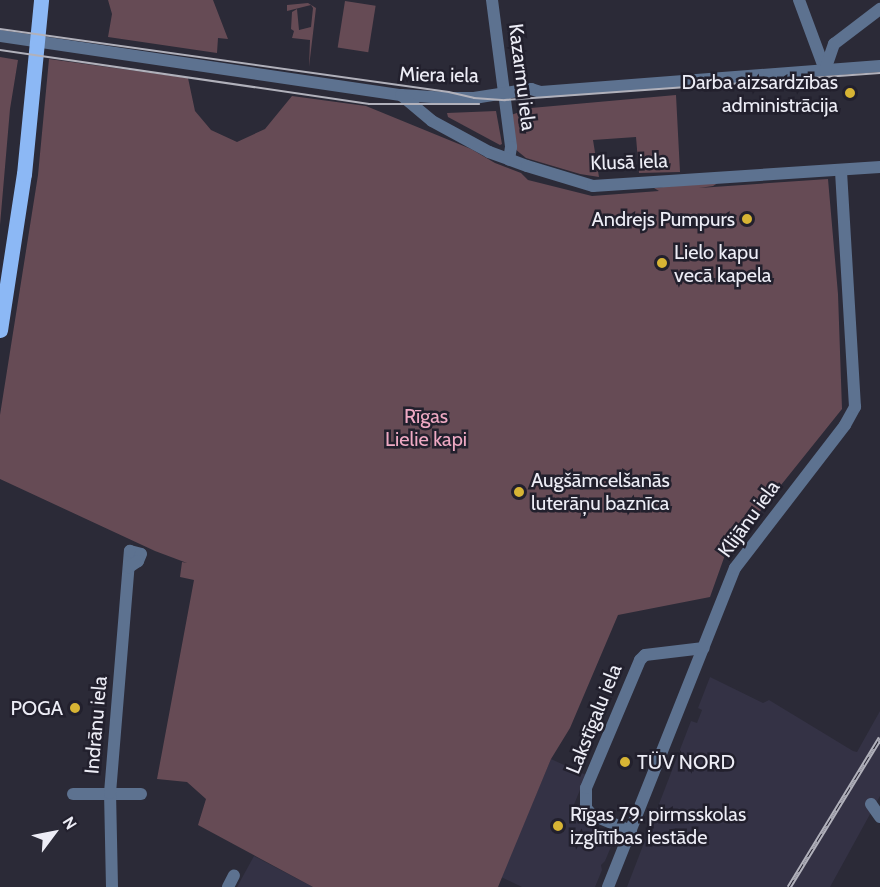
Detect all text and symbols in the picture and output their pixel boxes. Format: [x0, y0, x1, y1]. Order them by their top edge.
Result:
street label: Kazarmu iela [504, 22, 540, 132]
street label: Miera iela [399, 62, 479, 88]
place label: Darba aizsardzības administrācija [682, 70, 838, 117]
marker: Darba aizsardzības administrācija [843, 86, 857, 100]
street label: Klusā iela [590, 149, 668, 175]
place label: Andrejs Pumpurs [592, 207, 735, 231]
marker: Andrejs Pumpurs [740, 212, 754, 226]
place label: Lielo kapu vecā kapela [674, 240, 771, 287]
marker: Lielo kapu vecā kapela [655, 256, 669, 270]
park label: Rīgas Lielie kapi [385, 405, 467, 452]
place label: Augšāmcelšanās luterāņu baznīca [531, 468, 670, 515]
street label: Klijānu iela [713, 476, 785, 562]
marker: Augšāmcelšanās luterāņu baznīca [512, 485, 526, 499]
street label: Lakstīgalu iela [561, 661, 627, 777]
street label: Indrānu iela [80, 675, 112, 775]
place label: POGA [10, 696, 63, 720]
marker: POGA [68, 701, 82, 715]
place label: TÜV NORD [637, 750, 735, 774]
marker: TÜV NORD [618, 755, 632, 769]
place label: Rīgas 79. pirmsskolas izglītības iestāde [570, 802, 746, 849]
north arrow [24, 803, 84, 863]
text: N [59, 813, 81, 833]
marker: Rīgas 79. pirmsskolas izglītības iestāde [551, 819, 565, 833]

